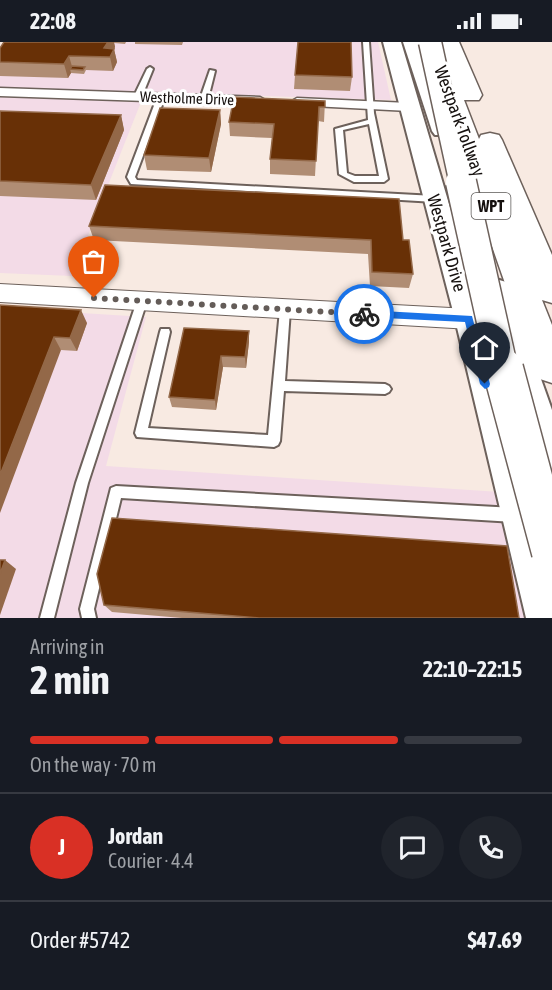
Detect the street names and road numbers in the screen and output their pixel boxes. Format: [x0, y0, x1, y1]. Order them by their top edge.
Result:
street label: Westpark Tollway [430, 63, 490, 179]
street label: Westholme Drive [140, 88, 234, 108]
street label: Westpark Drive [423, 192, 471, 294]
road number: WPT [472, 193, 510, 219]

